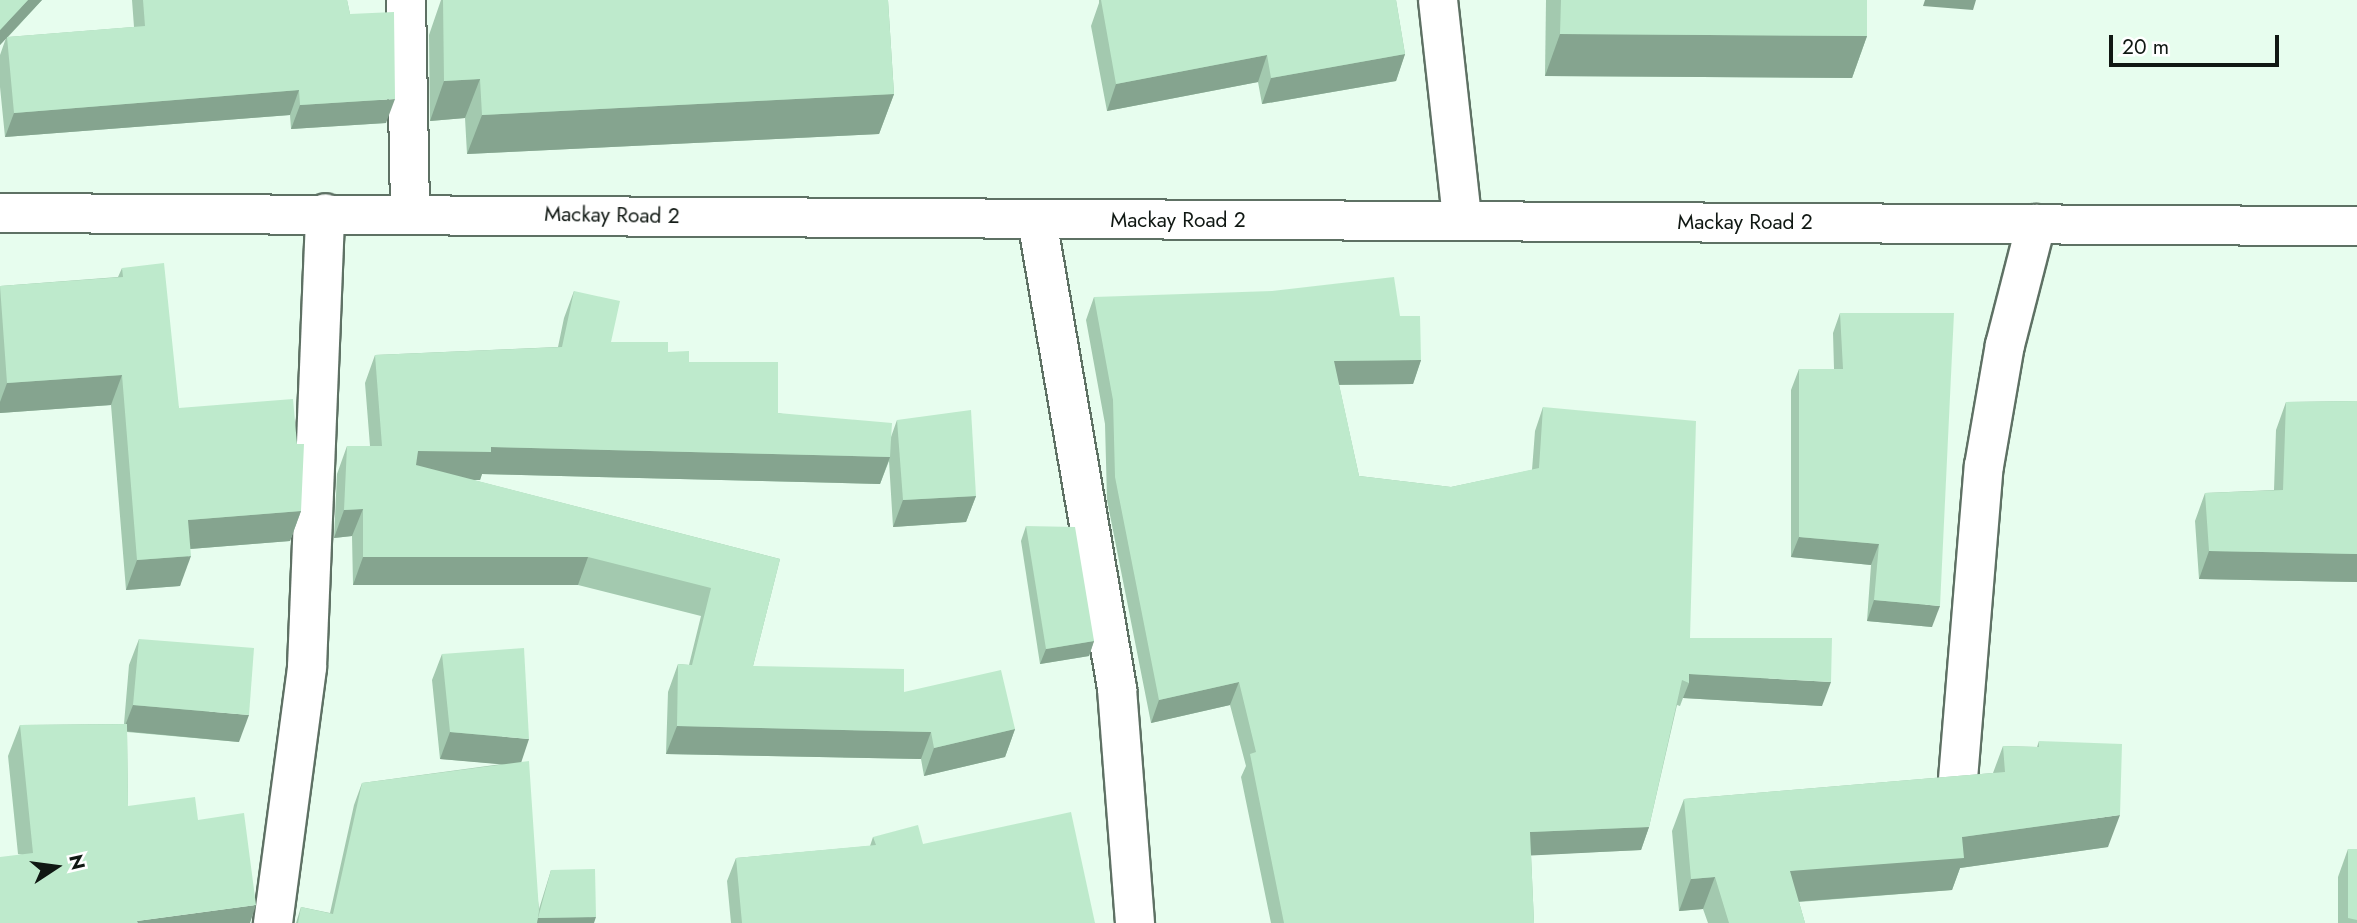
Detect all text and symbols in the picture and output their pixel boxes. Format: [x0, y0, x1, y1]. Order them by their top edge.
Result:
scale bar [2112, 21, 2282, 65]
text: 20 m [2122, 32, 2169, 62]
street label: Mackay Road 2 [544, 201, 680, 229]
street label: Mackay Road 2 [1110, 207, 1246, 233]
street label: Mackay Road 2 [1677, 209, 1813, 235]
north arrow [21, 832, 91, 902]
text: N [62, 852, 92, 873]

